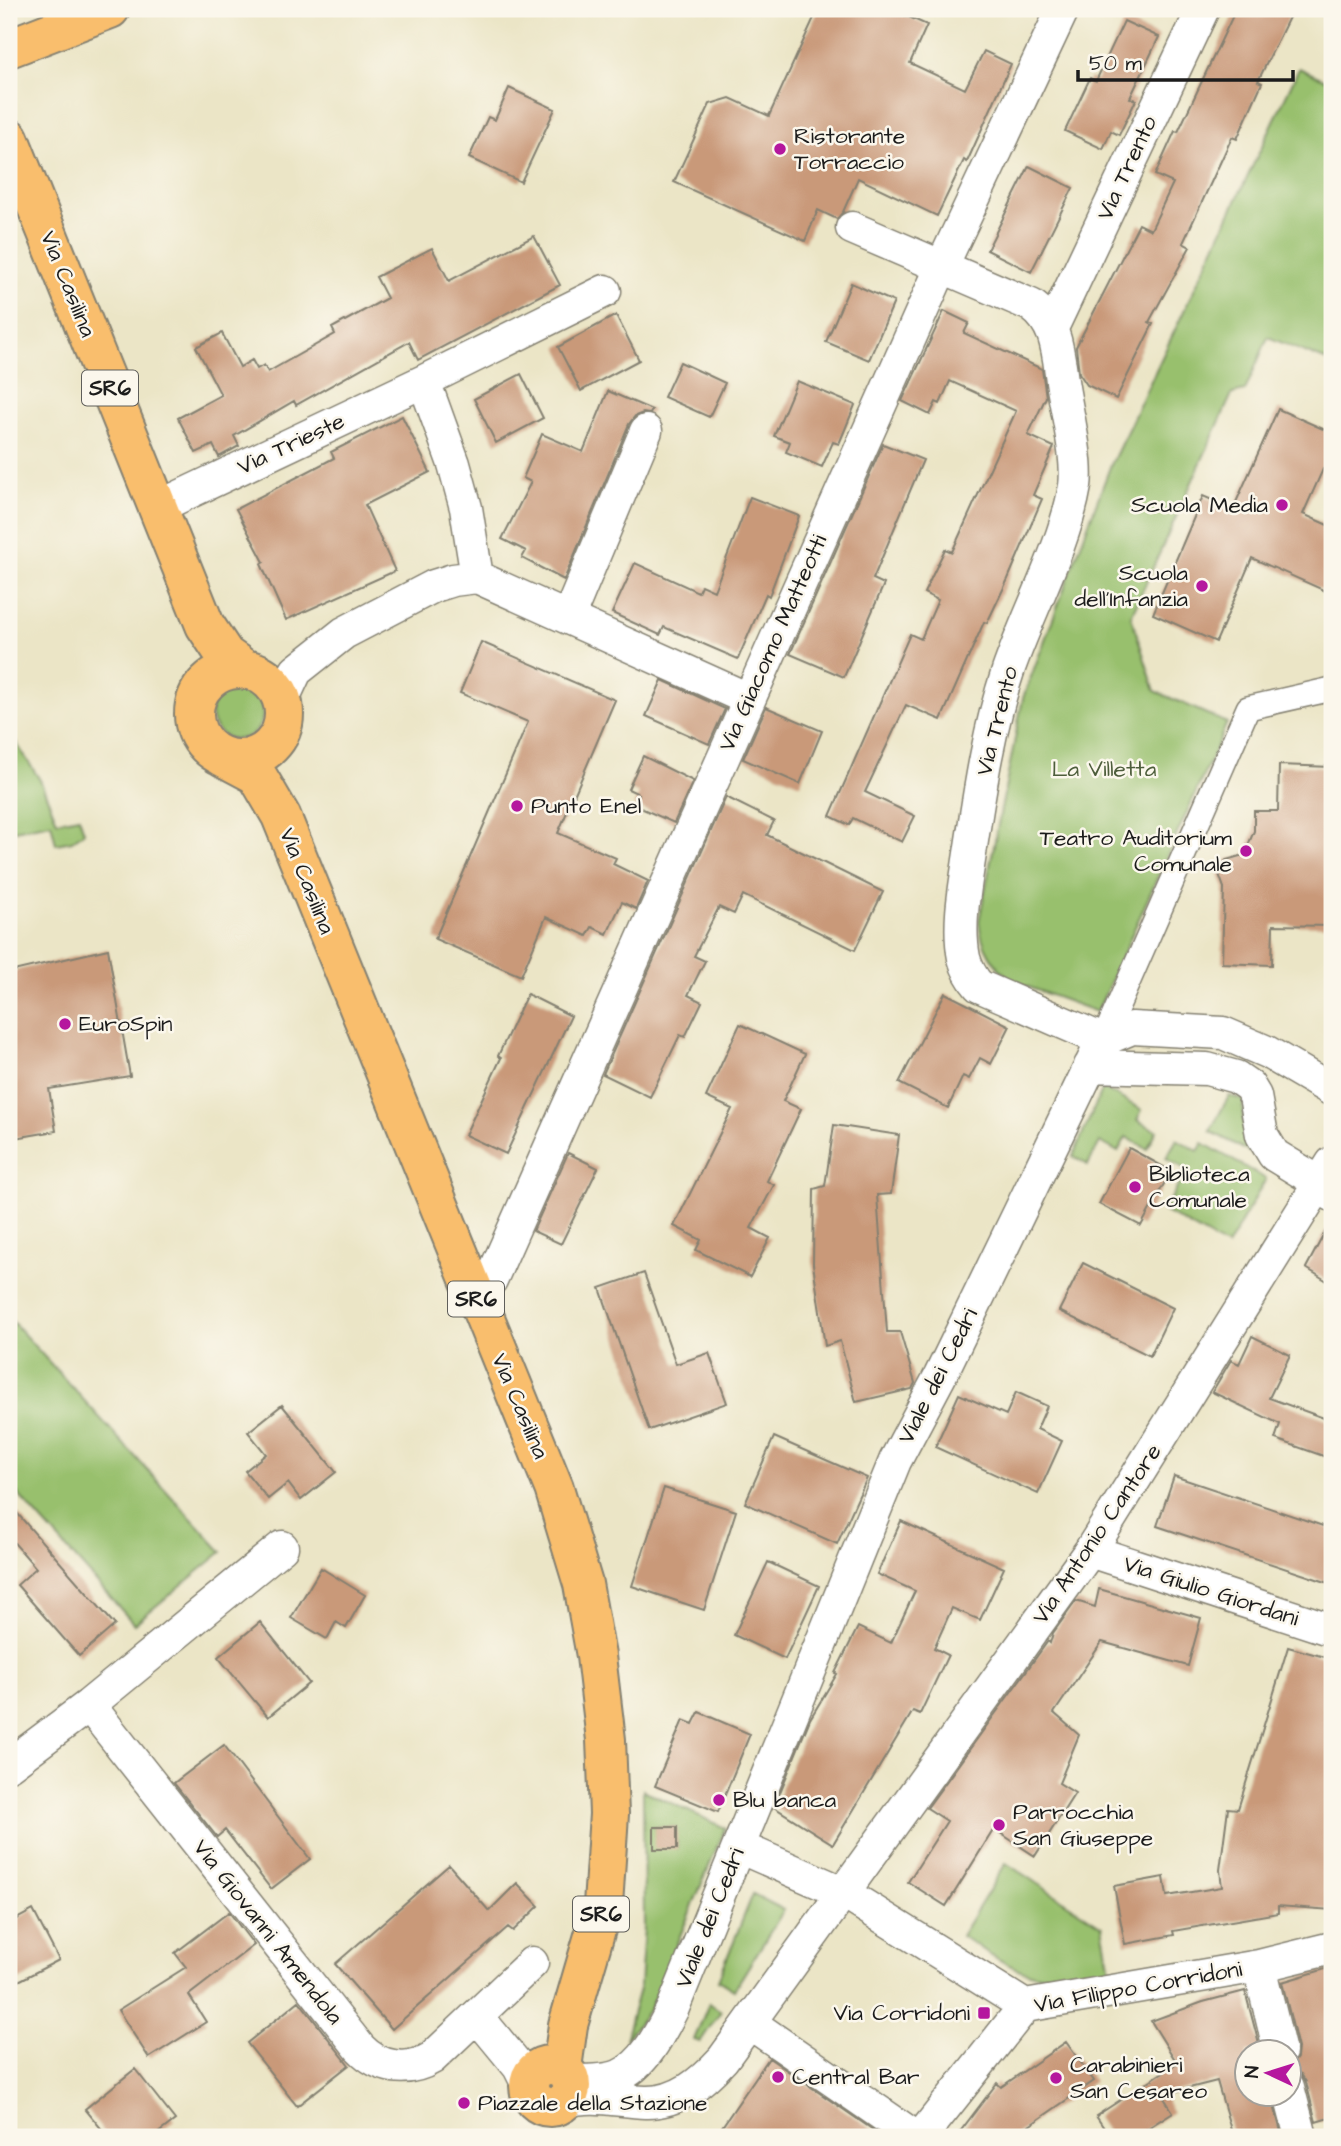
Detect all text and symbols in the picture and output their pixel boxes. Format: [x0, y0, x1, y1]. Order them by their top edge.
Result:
scale bar [1078, 38, 1294, 82]
text: 50 m [1089, 49, 1143, 78]
street label: Via Trento [1089, 110, 1165, 226]
place label: Ristorante Torraccio [794, 120, 905, 178]
marker: Ristorante Torraccio [772, 141, 788, 157]
street label: Via Casilina [32, 226, 104, 342]
road number: SR6 [82, 370, 138, 406]
street label: Via Trieste [232, 405, 350, 483]
place label: Scuola Media [1131, 489, 1268, 521]
marker: Scuola Media [1274, 497, 1290, 513]
street label: Via Giacomo Matteotti [711, 529, 835, 757]
place label: Scuola dell'Infanzia [1074, 557, 1188, 615]
marker: Scuola dell'Infanzia [1194, 578, 1210, 594]
street label: Via Trento [968, 663, 1026, 779]
park label: La Villetta [1052, 753, 1157, 785]
place label: Punto Enel [531, 790, 641, 822]
marker: Punto Enel [509, 798, 525, 814]
place label: Teatro Auditorium Comunale [1040, 822, 1232, 880]
street label: Via Casilina [271, 823, 343, 939]
marker: Teatro Auditorium Comunale [1238, 843, 1254, 859]
place label: EuroSpin [79, 1008, 172, 1040]
marker: EuroSpin [57, 1016, 73, 1032]
place label: Biblioteca Comunale [1149, 1158, 1250, 1216]
marker: Biblioteca Comunale [1127, 1179, 1143, 1195]
road number: SR6 [448, 1282, 504, 1316]
street label: Viale dei Cedri [890, 1302, 986, 1449]
street label: Via Casilina [483, 1348, 557, 1464]
street label: Via Antonio Cantore [1025, 1437, 1169, 1631]
street label: Via Giulio Giordani [1119, 1548, 1303, 1635]
place label: Blu banca [733, 1784, 837, 1816]
marker: Blu banca [711, 1792, 727, 1808]
place label: Parrocchia San Giuseppe [1013, 1796, 1153, 1854]
marker: Parrocchia San Giuseppe [991, 1817, 1007, 1833]
street label: Via Giovanni Amendola [185, 1833, 351, 2032]
street label: Viale dei Cedri [667, 1843, 753, 1993]
road number: SR6 [573, 1896, 629, 1932]
street label: Via Filippo Corridoni [1031, 1953, 1245, 2021]
place label: Via Corridoni [833, 1997, 971, 2029]
marker: Via Corridoni [976, 2005, 992, 2021]
north arrow [1232, 2038, 1302, 2108]
place label: Carabinieri San Cesareo [1070, 2049, 1207, 2107]
place label: Central Bar [792, 2061, 920, 2093]
text: N [1239, 2065, 1266, 2079]
marker: Central Bar [770, 2069, 786, 2085]
marker: Carabinieri San Cesareo [1048, 2070, 1064, 2086]
place label: Piazzale della Stazione [478, 2087, 708, 2119]
marker: Piazzale della Stazione [456, 2095, 472, 2111]

